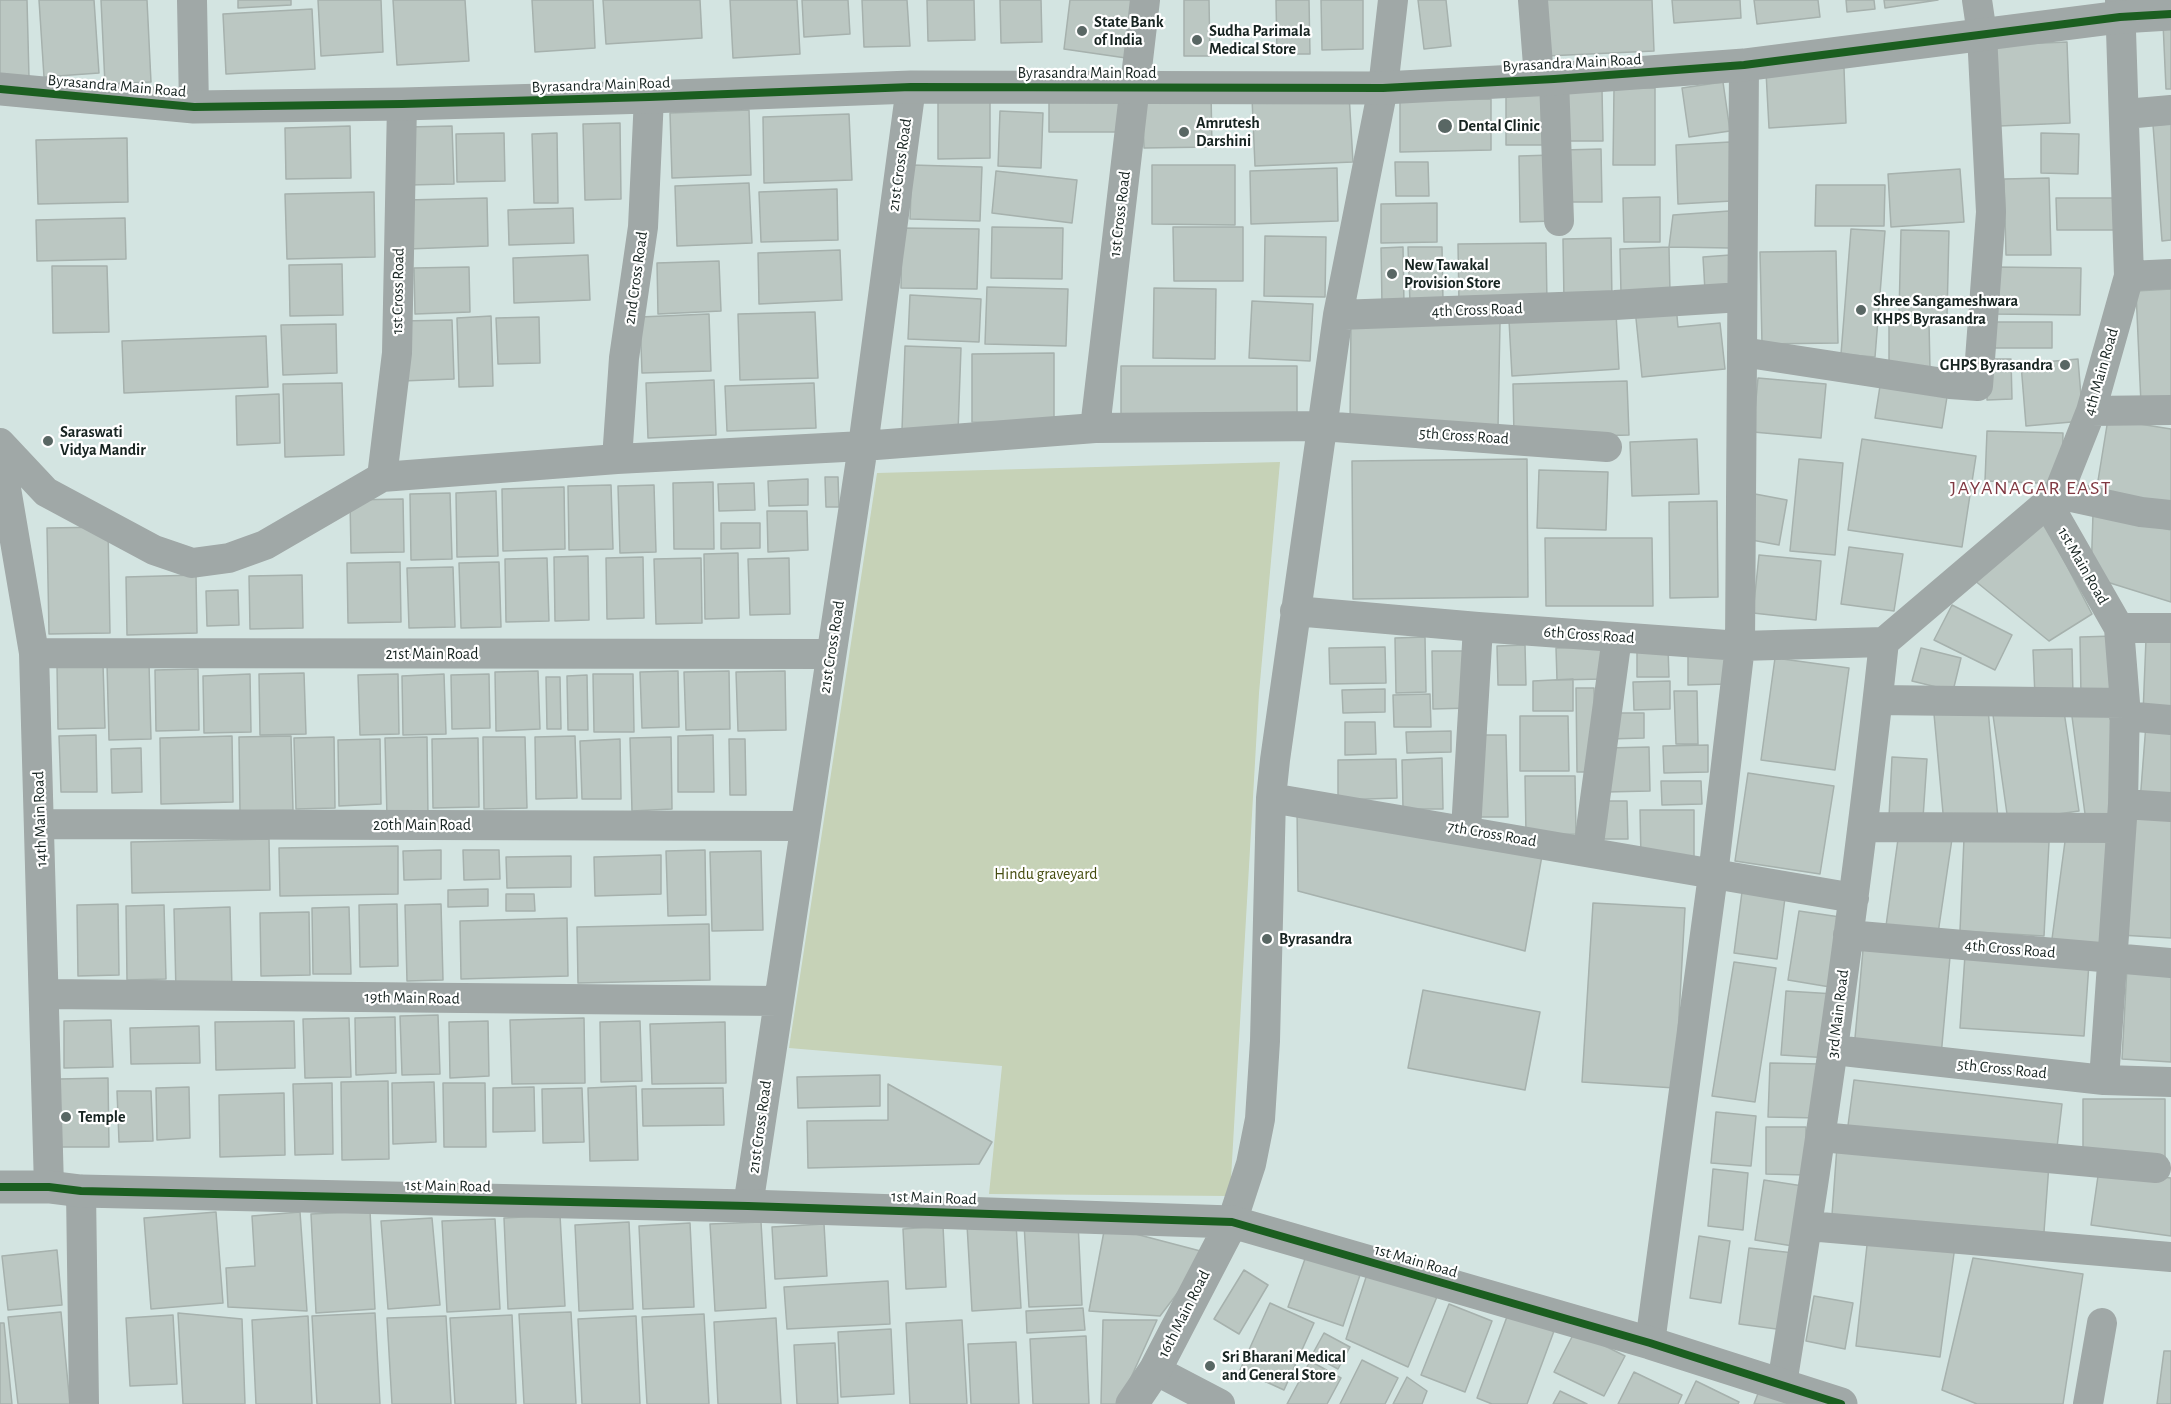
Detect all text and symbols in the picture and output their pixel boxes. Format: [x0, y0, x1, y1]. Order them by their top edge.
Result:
place label: State Bank of India [1094, 12, 1164, 50]
place label: Sudha Parimala Medical Store [1209, 21, 1311, 59]
marker: State Bank of India [1075, 24, 1089, 38]
marker: Sudha Parimala Medical Store [1190, 33, 1204, 47]
street label: Byrasandra Main Road [1502, 50, 1642, 76]
street label: Byrasandra Main Road [1017, 63, 1157, 83]
street label: Byrasandra Main Road [47, 70, 187, 102]
street label: Byrasandra Main Road [531, 73, 671, 97]
place label: Amrutesh Darshini [1196, 113, 1260, 151]
place label: Dental Clinic [1458, 116, 1540, 136]
street label: 21st Cross Road [884, 117, 916, 213]
marker: Dental Clinic [1436, 117, 1454, 135]
marker: Amrutesh Darshini [1177, 125, 1191, 139]
street label: 1st Cross Road [1105, 170, 1135, 258]
street label: 2nd Cross Road [620, 230, 652, 326]
street label: 1st Cross Road [388, 248, 408, 334]
place label: New Tawakal Provision Store [1404, 255, 1501, 293]
marker: New Tawakal Provision Store [1385, 267, 1399, 281]
place label: Shree Sangameshwara KHPS Byrasandra [1873, 291, 2018, 329]
street label: 4th Cross Road [1431, 299, 1523, 321]
marker: Shree Sangameshwara KHPS Byrasandra [1854, 303, 1868, 317]
street label: 4th Main Road [2079, 326, 2123, 418]
place label: GHPS Byrasandra [1940, 355, 2053, 375]
marker: GHPS Byrasandra [2058, 358, 2072, 372]
place label: Saraswati Vidya Mandir [60, 422, 146, 460]
street label: 5th Cross Road [1418, 423, 1510, 449]
marker: Saraswati Vidya Mandir [41, 434, 55, 448]
district label: JAYANAGAR EAST [1950, 476, 2112, 500]
street label: 1st Main Road [2053, 524, 2113, 608]
street label: 21st Cross Road [815, 599, 849, 695]
street label: 6th Cross Road [1543, 622, 1635, 648]
street label: 21st Main Road [386, 644, 478, 664]
street label: 14th Main Road [29, 771, 51, 867]
street label: 20th Main Road [373, 815, 471, 835]
street label: 7th Cross Road [1446, 817, 1538, 851]
park label: Hindu graveyard [994, 864, 1098, 884]
place label: Byrasandra [1279, 929, 1352, 949]
marker: Byrasandra [1260, 932, 1274, 946]
street label: 4th Cross Road [1964, 935, 2056, 963]
street label: 3rd Main Road [1823, 969, 1853, 1059]
street label: 19th Main Road [364, 988, 460, 1008]
street label: 5th Cross Road [1956, 1055, 2048, 1083]
street label: 21st Cross Road [744, 1079, 776, 1175]
place label: Temple [78, 1107, 126, 1127]
marker: Temple [59, 1110, 73, 1124]
street label: 1st Main Road [405, 1176, 491, 1196]
street label: 1st Main Road [891, 1187, 977, 1209]
street label: 1st Main Road [1372, 1240, 1460, 1282]
street label: 16th Main Road [1154, 1267, 1214, 1361]
place label: Sri Bharani Medical and General Store [1222, 1347, 1346, 1385]
marker: Sri Bharani Medical and General Store [1203, 1359, 1217, 1373]

